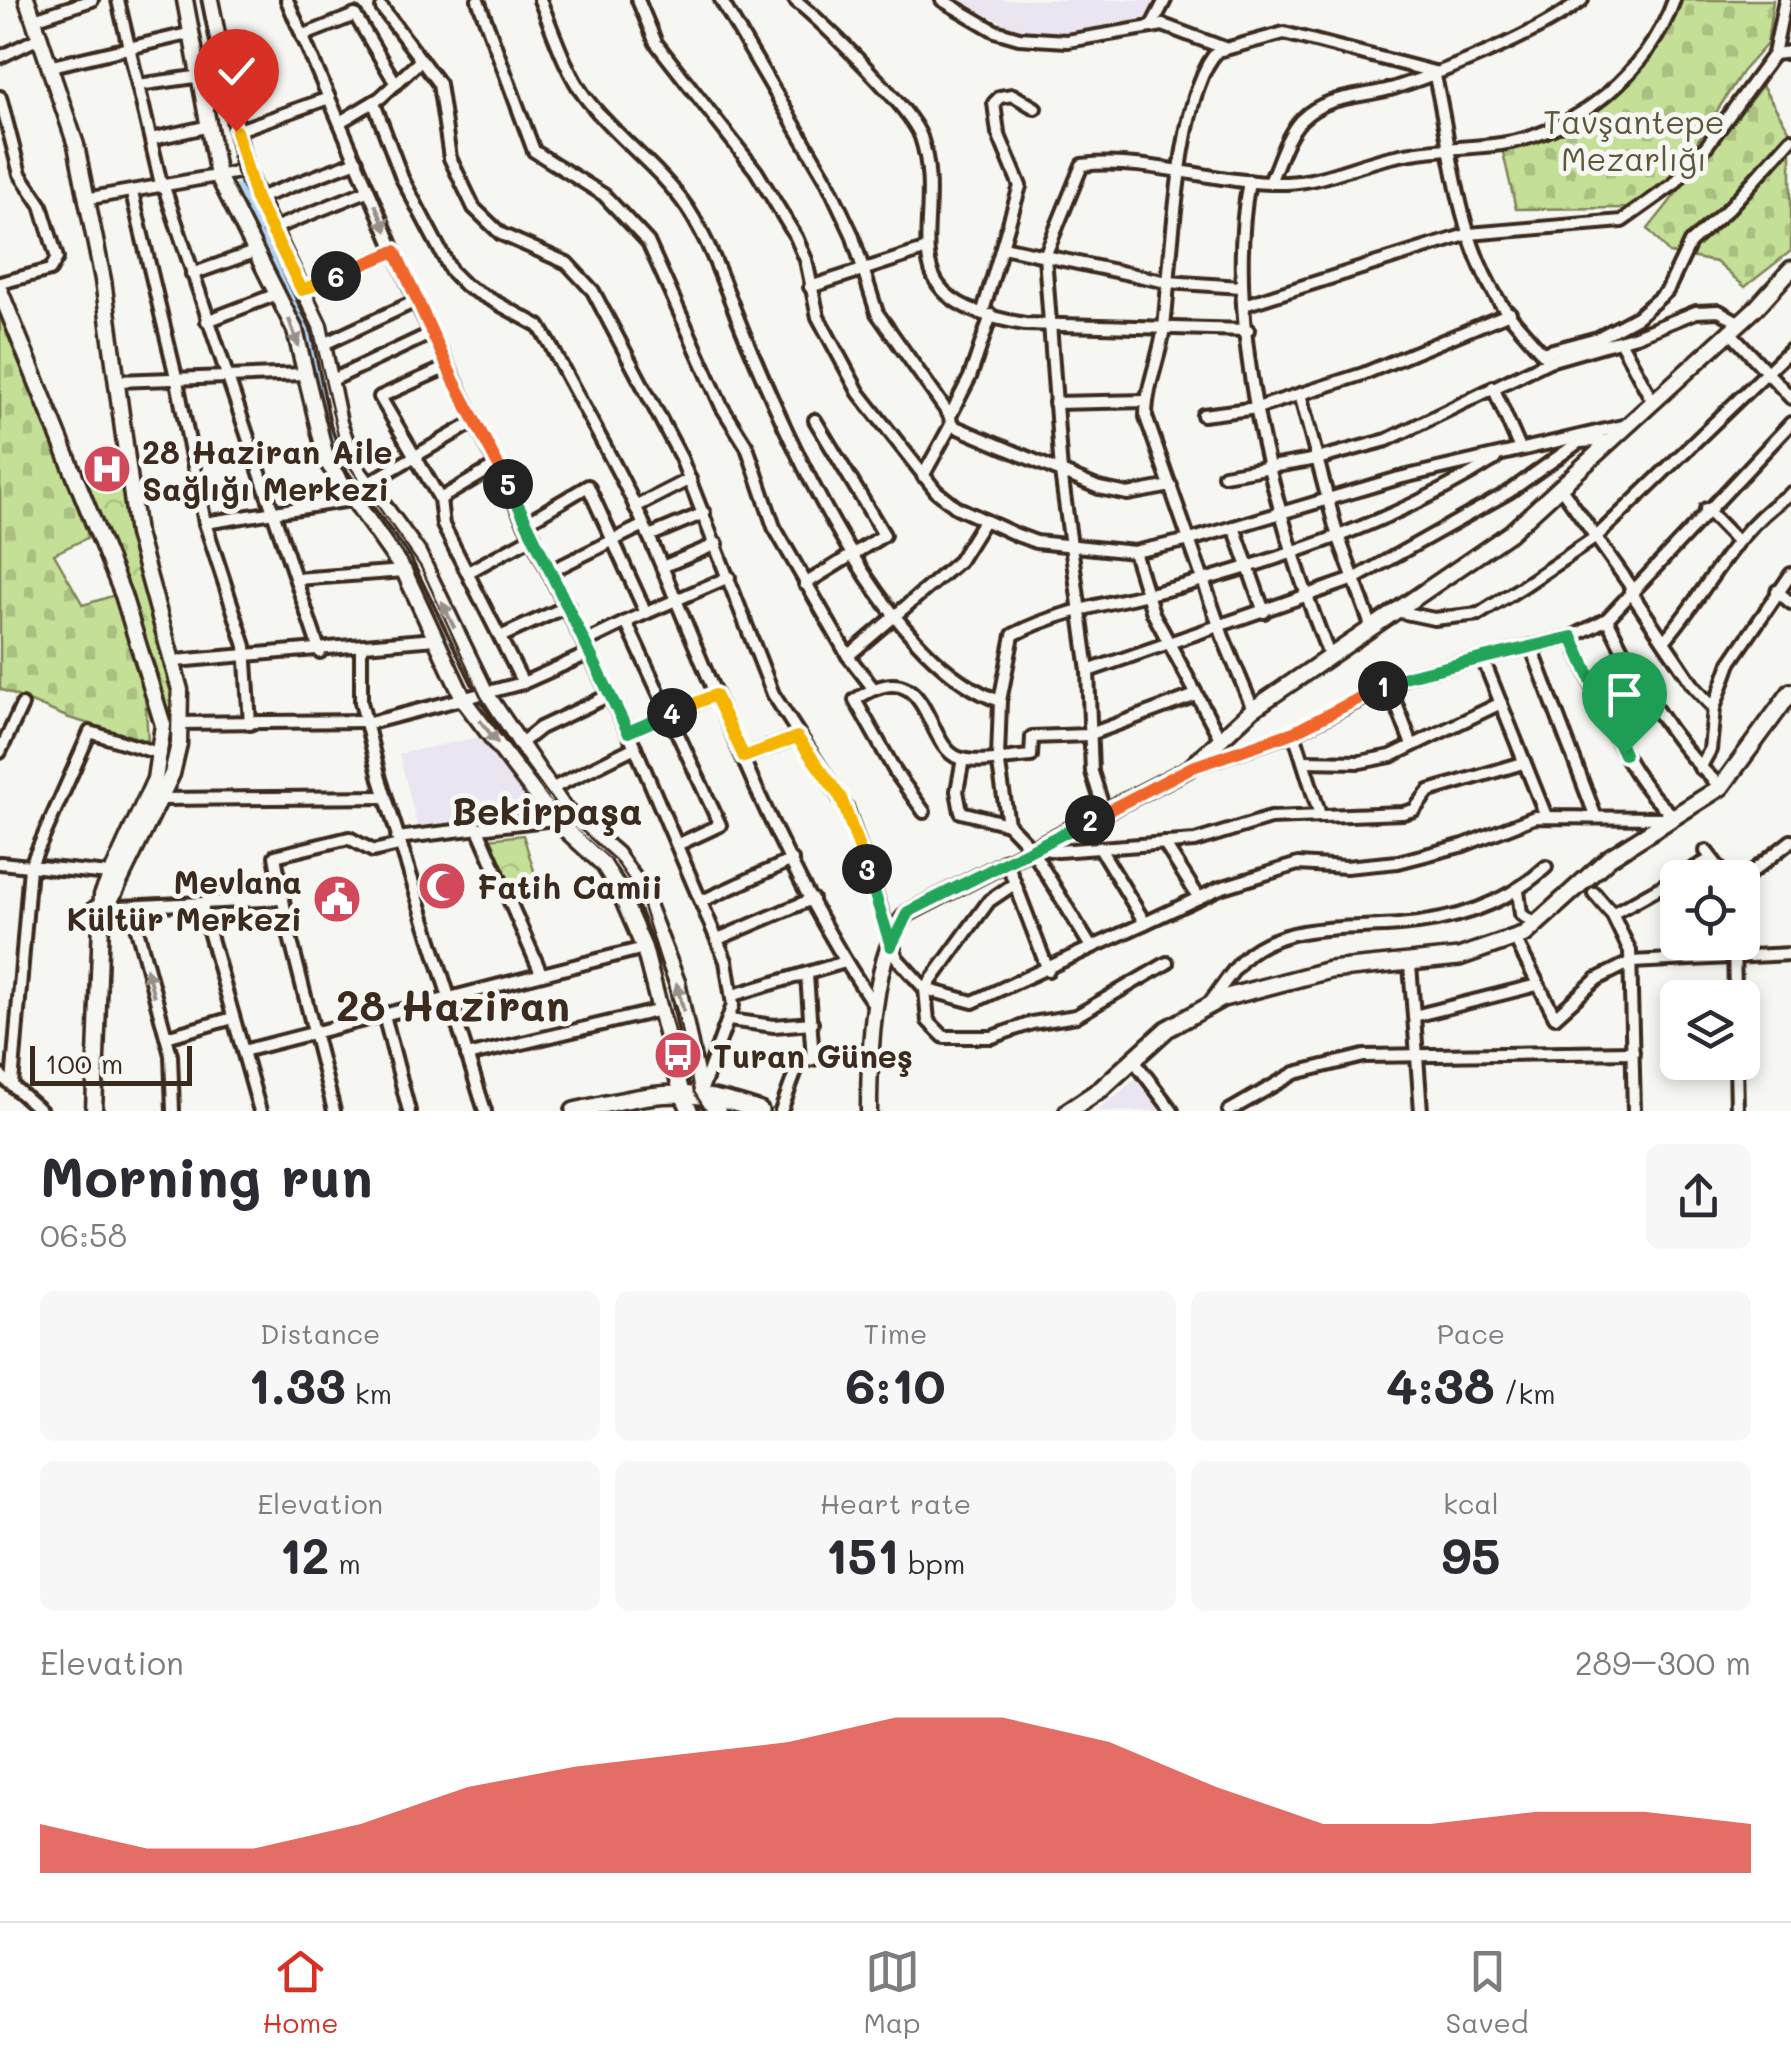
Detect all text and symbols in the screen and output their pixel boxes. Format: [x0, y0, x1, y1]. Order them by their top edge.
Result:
pin [194, 29, 279, 132]
icon: check [209, 44, 264, 99]
park label: Tavşantepe Mezarlığı [1543, 100, 1725, 179]
one-way arrow [373, 203, 389, 233]
pin: 6 [311, 251, 361, 301]
text: 6 [328, 258, 344, 294]
one-way arrow [287, 318, 302, 348]
place label: 28 Haziran Aile Sağlığı Merkezi [142, 430, 393, 509]
hospital icon: 28 Haziran Aile Sağlığı Merkezi [81, 443, 133, 495]
pin: 5 [483, 459, 533, 509]
text: 5 [500, 466, 516, 502]
one-way arrow [440, 600, 457, 629]
pin [1582, 652, 1667, 755]
pin: 1 [1358, 661, 1408, 711]
icon: arrive [1597, 667, 1652, 722]
text: 1 [1377, 668, 1389, 704]
pin: 4 [647, 688, 697, 738]
text: 4 [663, 695, 681, 731]
one-way arrow [478, 719, 499, 745]
district label: Bekirpaşa [451, 785, 643, 836]
pin: 2 [1065, 795, 1115, 845]
text: 2 [1082, 802, 1098, 838]
pin: 3 [842, 844, 892, 894]
text: 3 [859, 851, 875, 887]
place label: Mevlana Kültür Merkezi [66, 860, 302, 939]
mosque icon: Fatih Camii [416, 860, 468, 912]
map controls [1660, 860, 1760, 1080]
button: locate [1660, 860, 1760, 960]
place label: Fatih Camii [477, 865, 663, 907]
public building icon: Mevlana Kültür Merkezi [311, 873, 363, 925]
one-way arrow [142, 966, 158, 997]
district label: 28 Haziran [336, 977, 570, 1032]
button: layers [1660, 980, 1760, 1080]
one-way arrow [672, 981, 687, 1012]
bus stop icon: Turan Güneş [652, 1029, 704, 1081]
place label: Turan Güneş [713, 1034, 913, 1077]
scale bar [30, 1041, 192, 1086]
text: 100 m [45, 1045, 123, 1081]
text: Morning run [40, 1139, 373, 1211]
button: share [1646, 1144, 1751, 1249]
text: 06:58 [40, 1213, 127, 1255]
text: Distance [260, 1315, 380, 1351]
text: Time [864, 1315, 927, 1351]
text: Pace [1437, 1315, 1505, 1351]
text: 1.33 [248, 1351, 346, 1417]
text: 6:10 [845, 1351, 946, 1417]
text: 4:38 [1386, 1351, 1495, 1417]
text: km [346, 1375, 392, 1411]
text: /km [1495, 1375, 1556, 1411]
text: Elevation [257, 1485, 383, 1521]
text: Heart rate [820, 1485, 971, 1521]
text: kcal [1443, 1485, 1499, 1521]
text: 12 [279, 1521, 330, 1587]
text: 151 [826, 1521, 899, 1587]
text: 95 [1441, 1521, 1500, 1587]
text: m [330, 1545, 361, 1581]
text: bpm [899, 1545, 965, 1581]
text: Elevation [40, 1641, 184, 1683]
text: 289–300 m [1575, 1641, 1751, 1683]
tab: Home [262, 1944, 339, 2040]
tab: Map [864, 1944, 921, 2040]
tab: Saved [1445, 1944, 1529, 2040]

